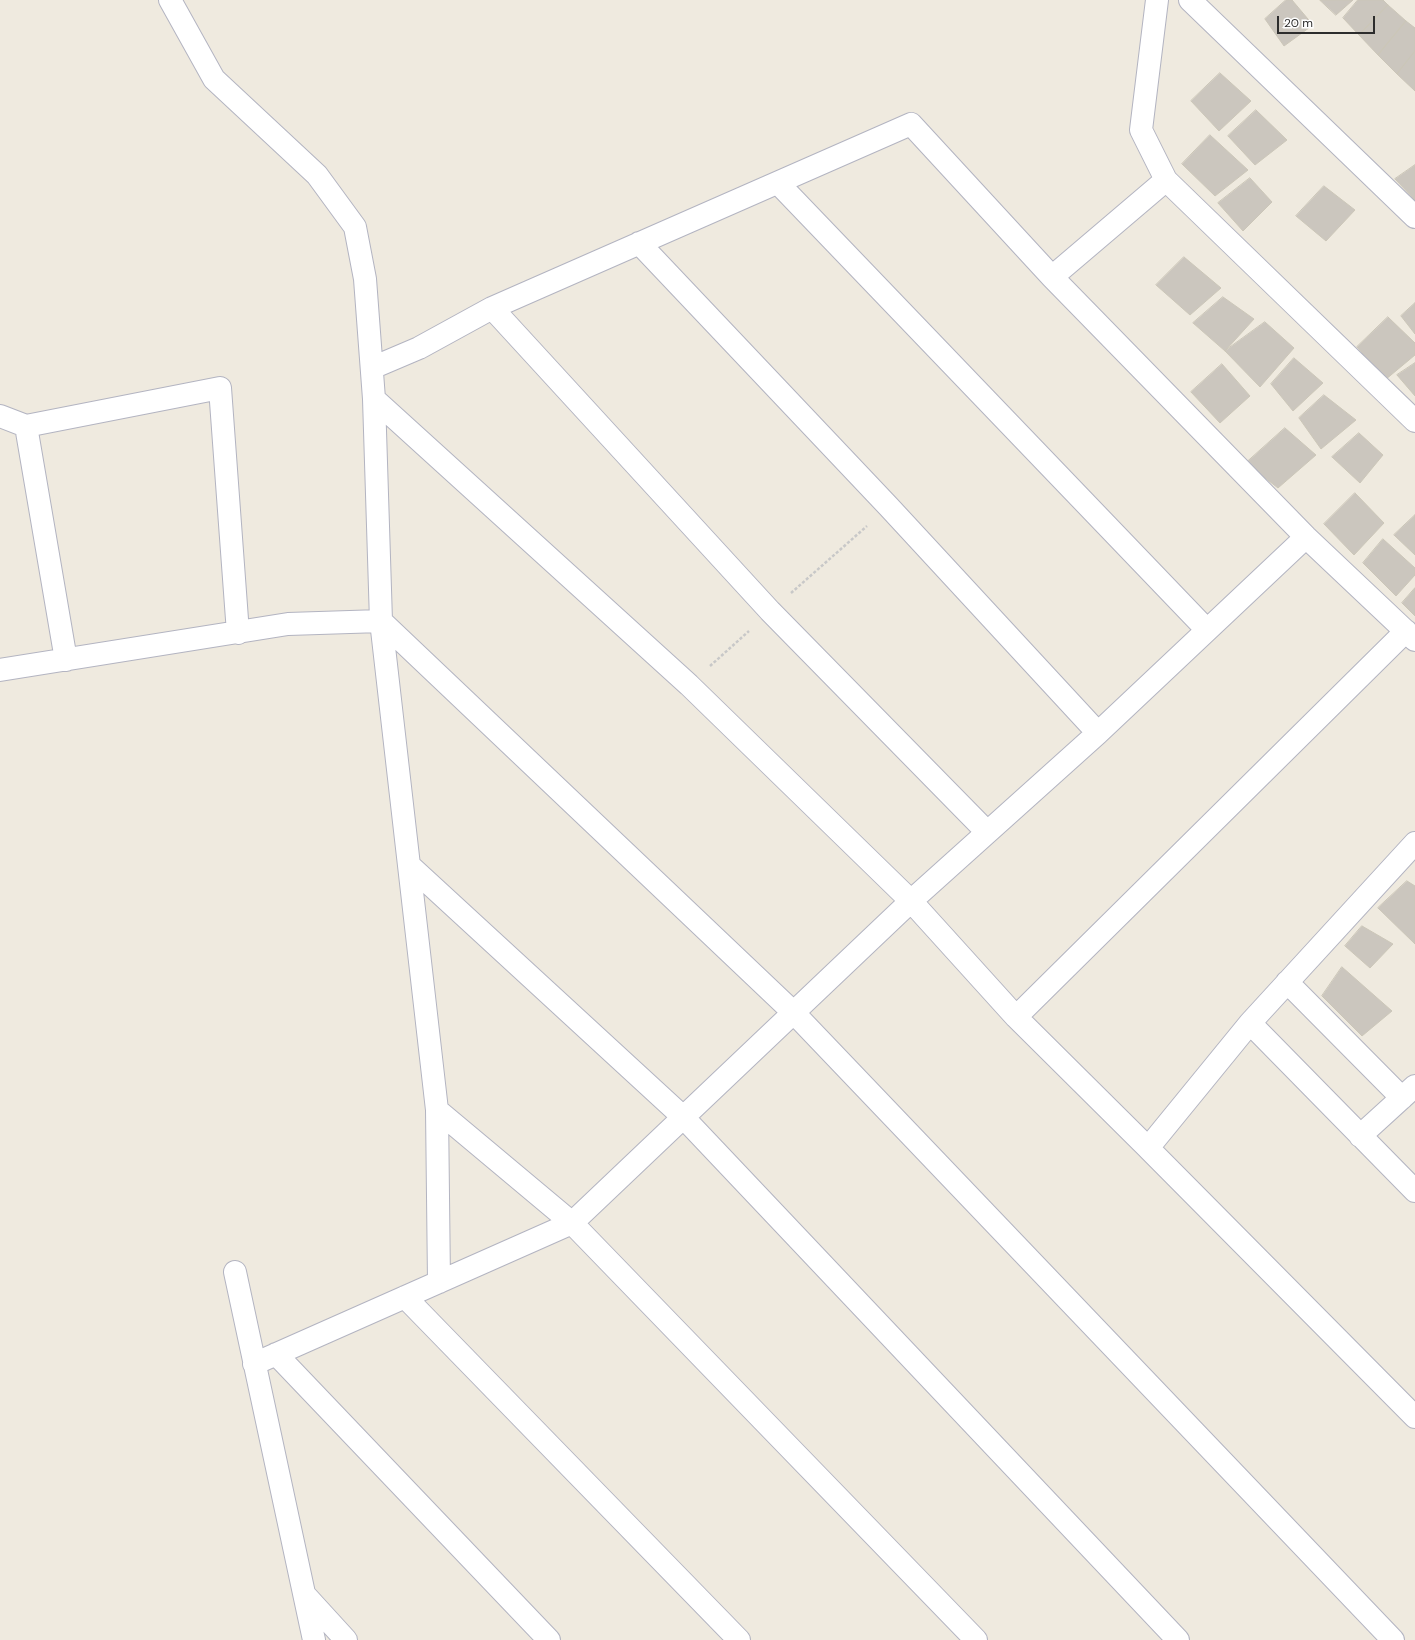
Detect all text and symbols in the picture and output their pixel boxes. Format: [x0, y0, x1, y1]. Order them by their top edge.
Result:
scale bar [1279, 8, 1377, 34]
text: 20 m [1284, 15, 1313, 31]

